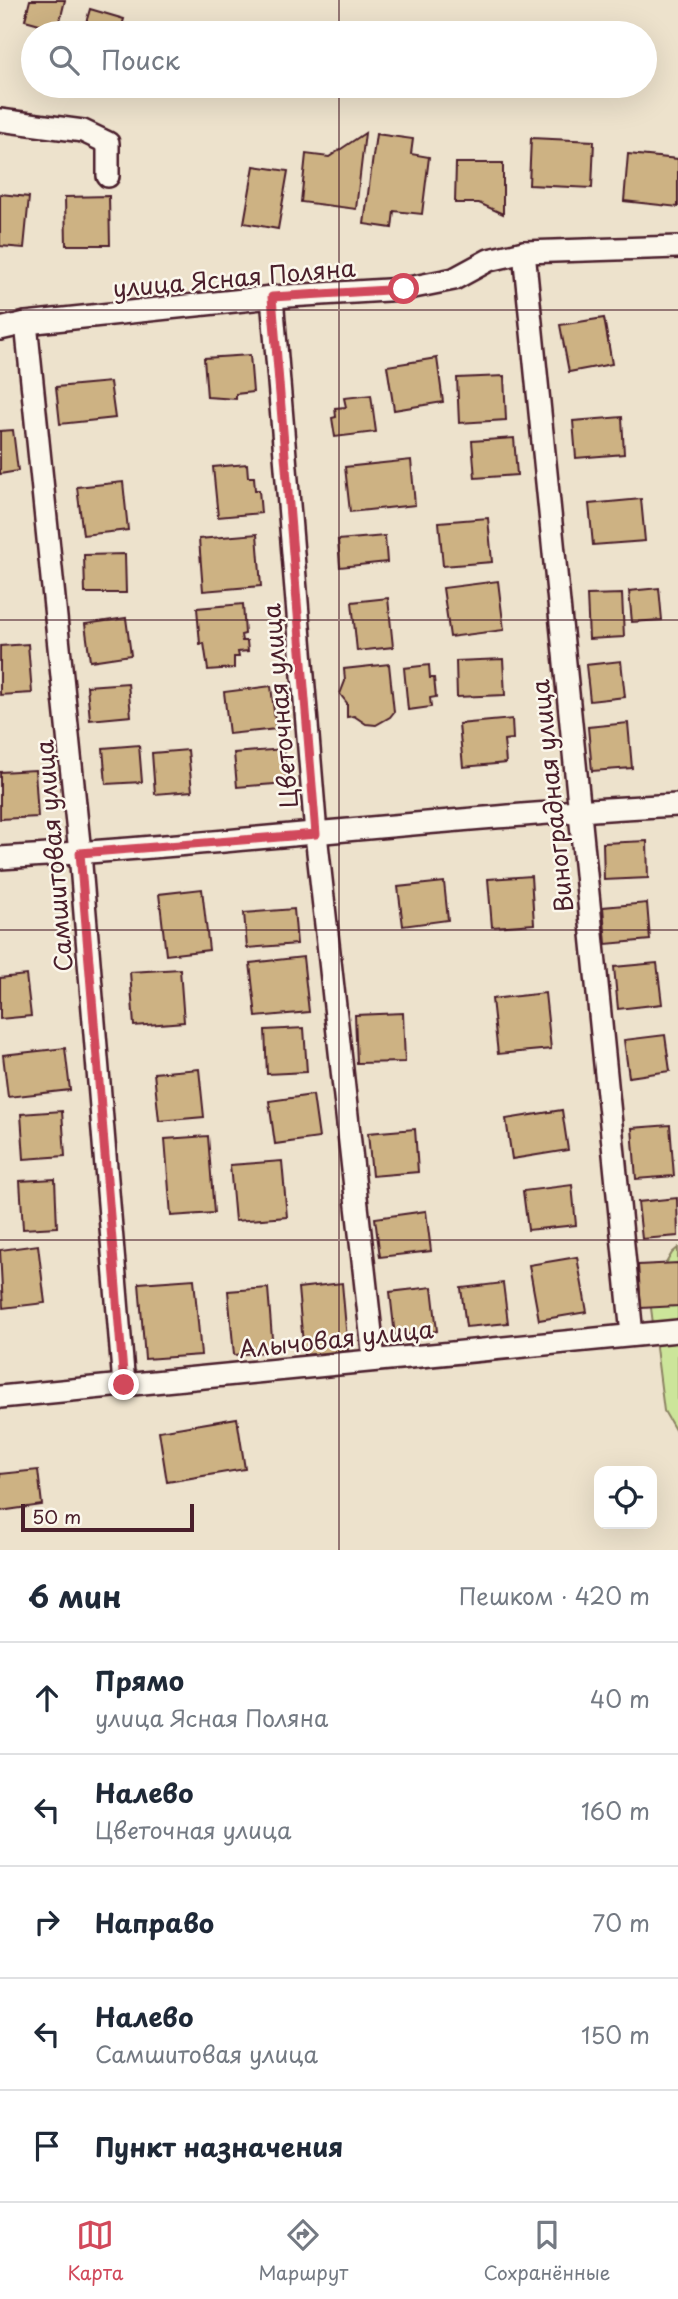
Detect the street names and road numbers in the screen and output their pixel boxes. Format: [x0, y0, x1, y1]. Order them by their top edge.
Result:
street label: улица Ясная Поляна [111, 248, 357, 306]
street label: Цветочная улица [252, 602, 306, 810]
street label: Виноградная улица [521, 678, 581, 914]
street label: Самшитовая улица [25, 739, 81, 973]
street label: Алычовая улица [237, 1310, 435, 1366]

